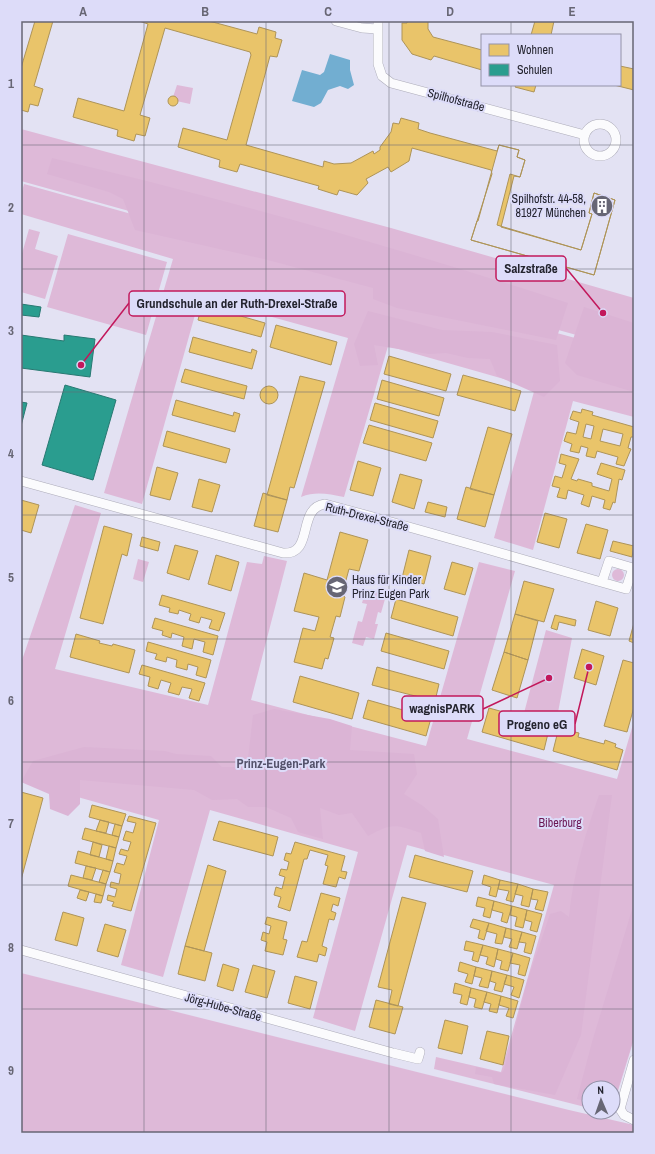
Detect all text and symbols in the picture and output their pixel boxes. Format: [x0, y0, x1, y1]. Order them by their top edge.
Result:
text: A [79, 3, 87, 20]
text: B [201, 3, 209, 20]
text: C [324, 3, 332, 20]
text: D [446, 3, 454, 20]
text: E [568, 3, 576, 20]
legend [481, 34, 621, 86]
text: Wohnen [517, 42, 553, 58]
text: Schulen [517, 62, 553, 78]
text: 1 [8, 75, 14, 92]
street label: Spilhofstraße [426, 85, 486, 115]
place label: Spilhofstr. 44-58, 81927 München [512, 191, 586, 221]
building icon: Spilhofstr. 44-58, 81927 München [589, 193, 615, 219]
text: 2 [8, 199, 14, 216]
callout: Salzstraße [496, 256, 566, 281]
text: Salzstraße [504, 260, 558, 277]
callout: Grundschule an der Ruth-Drexel-Straße [129, 291, 345, 316]
text: Grundschule an der Ruth-Drexel-Straße [137, 295, 337, 312]
text: 3 [8, 322, 14, 339]
text: 4 [8, 445, 14, 462]
street label: Ruth-Drexel-Straße [324, 499, 410, 535]
text: 5 [8, 569, 14, 586]
place label: Haus für Kinder Prinz Eugen Park [352, 572, 429, 602]
school or university icon: Haus für Kinder Prinz Eugen Park [324, 574, 350, 600]
text: 6 [8, 692, 14, 709]
callout: wagnisPARK [402, 696, 483, 721]
text: wagnisPARK [409, 700, 475, 717]
callout: Progeno eG [499, 711, 575, 736]
text: Progeno eG [507, 716, 567, 733]
district label: Prinz-Eugen-Park [237, 755, 325, 772]
text: 7 [8, 815, 14, 832]
park label: Biberburg [538, 815, 582, 831]
text: 8 [8, 939, 14, 956]
street label: Jörg-Hube-Straße [183, 989, 263, 1025]
text: 9 [8, 1062, 14, 1079]
north arrow [581, 1080, 621, 1120]
text: N [597, 1083, 604, 1097]

